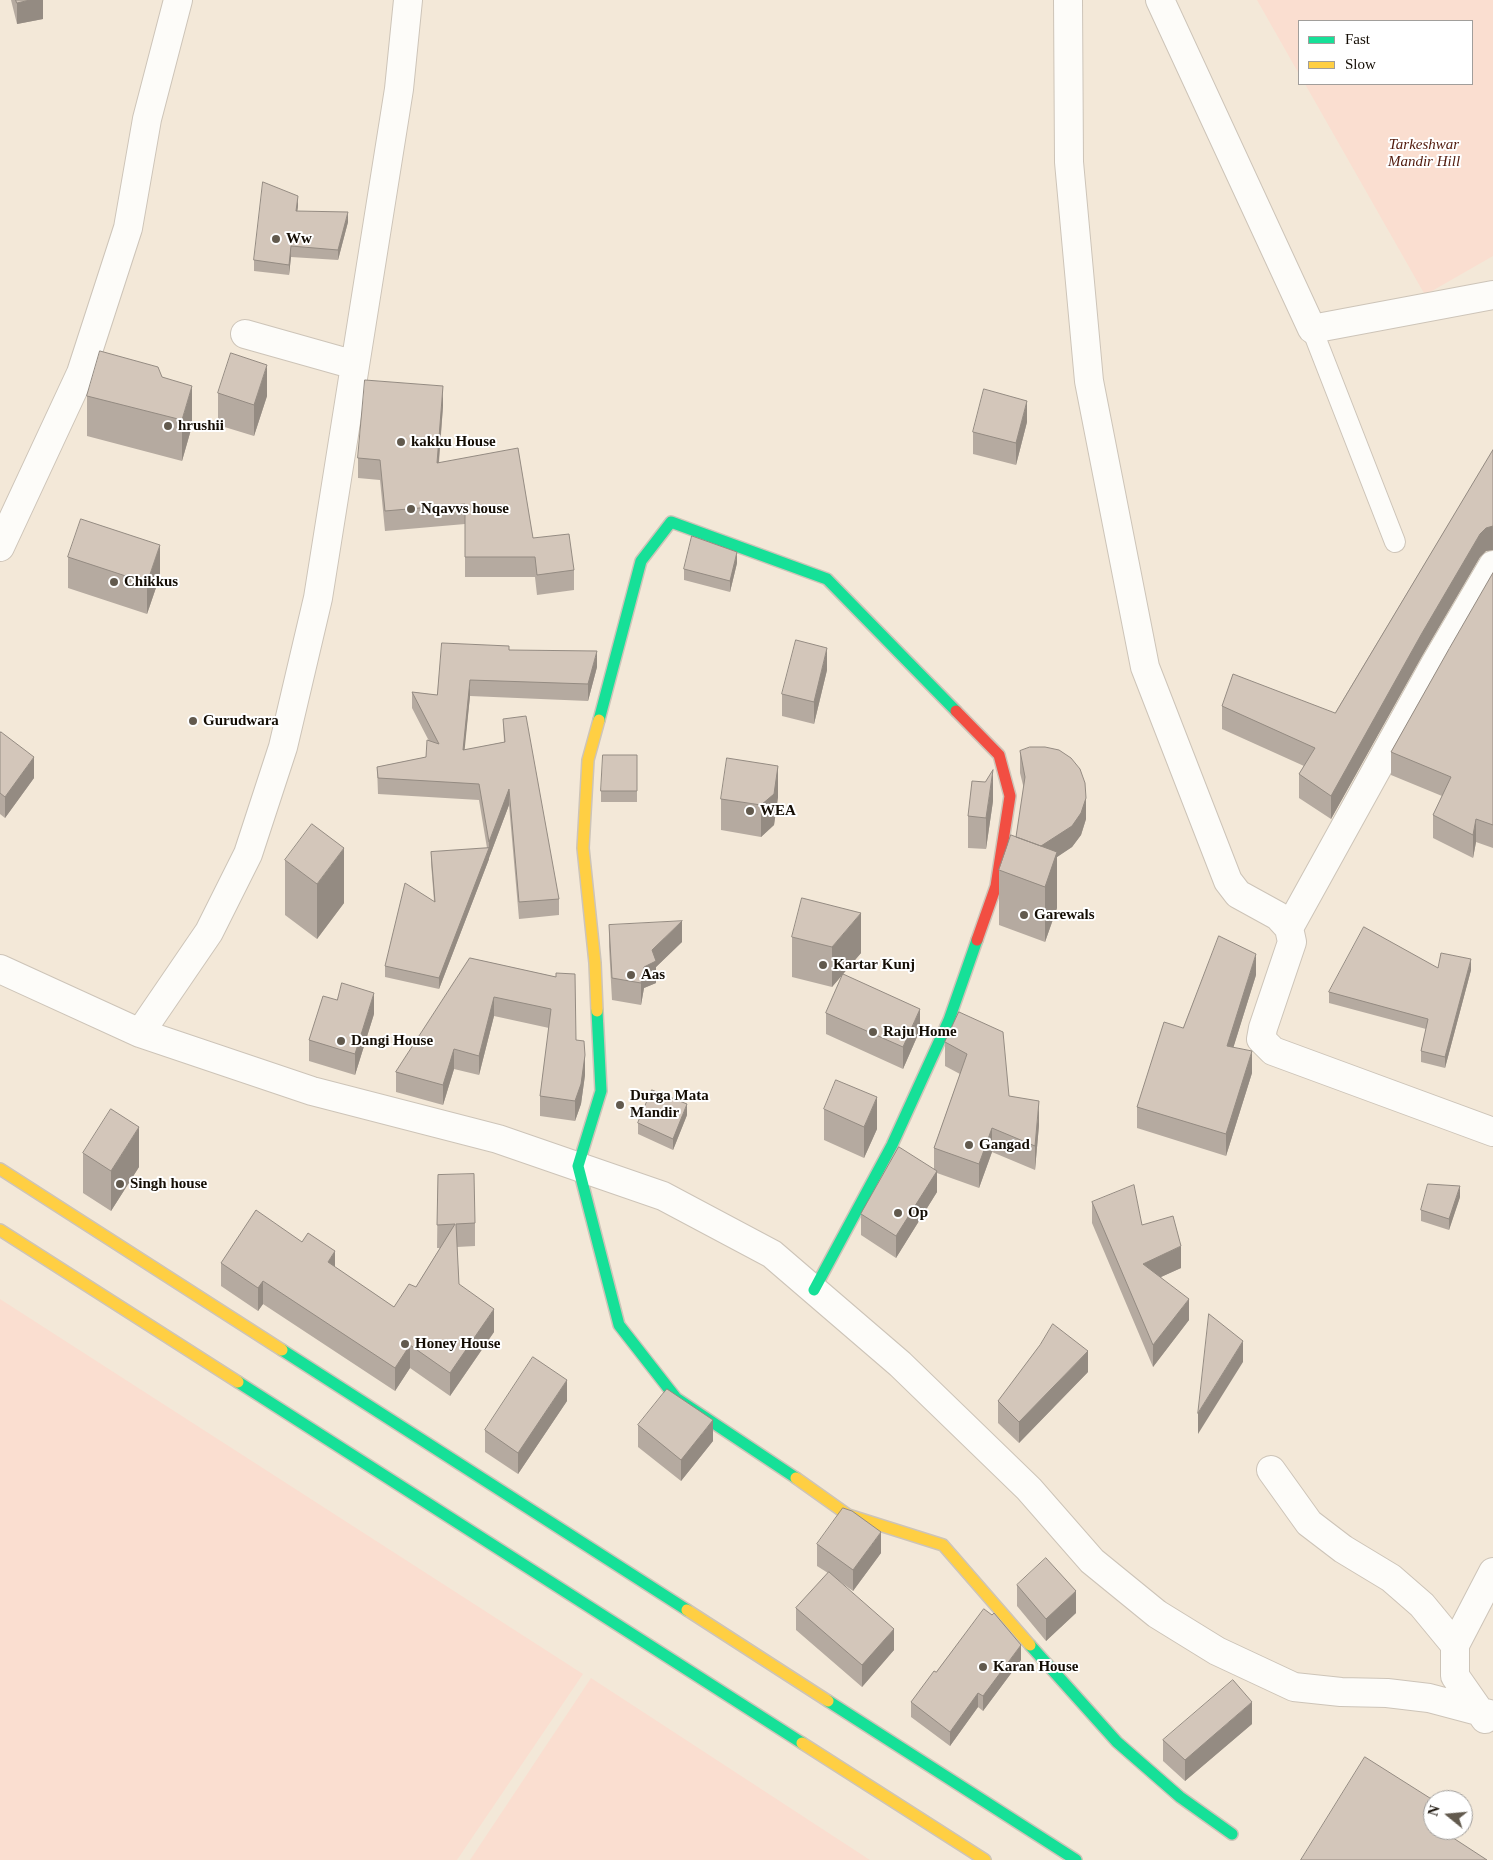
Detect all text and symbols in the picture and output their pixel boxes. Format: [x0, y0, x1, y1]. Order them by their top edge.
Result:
legend [1298, 20, 1473, 85]
text: Fast [1345, 31, 1370, 47]
text: Slow [1345, 56, 1376, 72]
park label: Tarkeshwar Mandir Hill [1388, 136, 1460, 171]
place label: Ww [286, 230, 312, 248]
marker: Ww [270, 233, 282, 245]
place label: hrushii [178, 417, 224, 435]
marker: hrushii [162, 420, 174, 432]
place label: kakku House [411, 433, 496, 451]
marker: kakku House [395, 436, 407, 448]
place label: Nqavvs house [421, 500, 509, 518]
marker: Nqavvs house [405, 503, 417, 515]
place label: Chikkus [124, 573, 178, 591]
marker: Chikkus [108, 576, 120, 588]
place label: Gurudwara [203, 712, 279, 730]
marker: Gurudwara [187, 715, 199, 727]
place label: WEA [760, 802, 796, 820]
marker: WEA [744, 805, 756, 817]
place label: Garewals [1034, 906, 1095, 924]
marker: Garewals [1018, 909, 1030, 921]
place label: Kartar Kunj [833, 956, 915, 974]
marker: Kartar Kunj [817, 959, 829, 971]
place label: Aas [641, 966, 665, 984]
marker: Aas [625, 969, 637, 981]
place label: Raju Home [883, 1023, 957, 1041]
marker: Raju Home [867, 1026, 879, 1038]
place label: Dangi House [351, 1032, 433, 1050]
marker: Dangi House [335, 1035, 347, 1047]
place label: Durga Mata Mandir [630, 1087, 709, 1122]
marker: Durga Mata Mandir [614, 1099, 626, 1111]
place label: Gangad [979, 1136, 1030, 1154]
marker: Gangad [963, 1139, 975, 1151]
place label: Singh house [130, 1175, 207, 1193]
marker: Singh house [114, 1178, 126, 1190]
place label: Op [908, 1204, 928, 1222]
marker: Op [892, 1207, 904, 1219]
place label: Honey House [415, 1335, 500, 1353]
marker: Honey House [399, 1338, 411, 1350]
place label: Karan House [993, 1658, 1078, 1676]
marker: Karan House [977, 1661, 989, 1673]
north arrow [1423, 1790, 1473, 1840]
text: N [1425, 1804, 1443, 1818]

